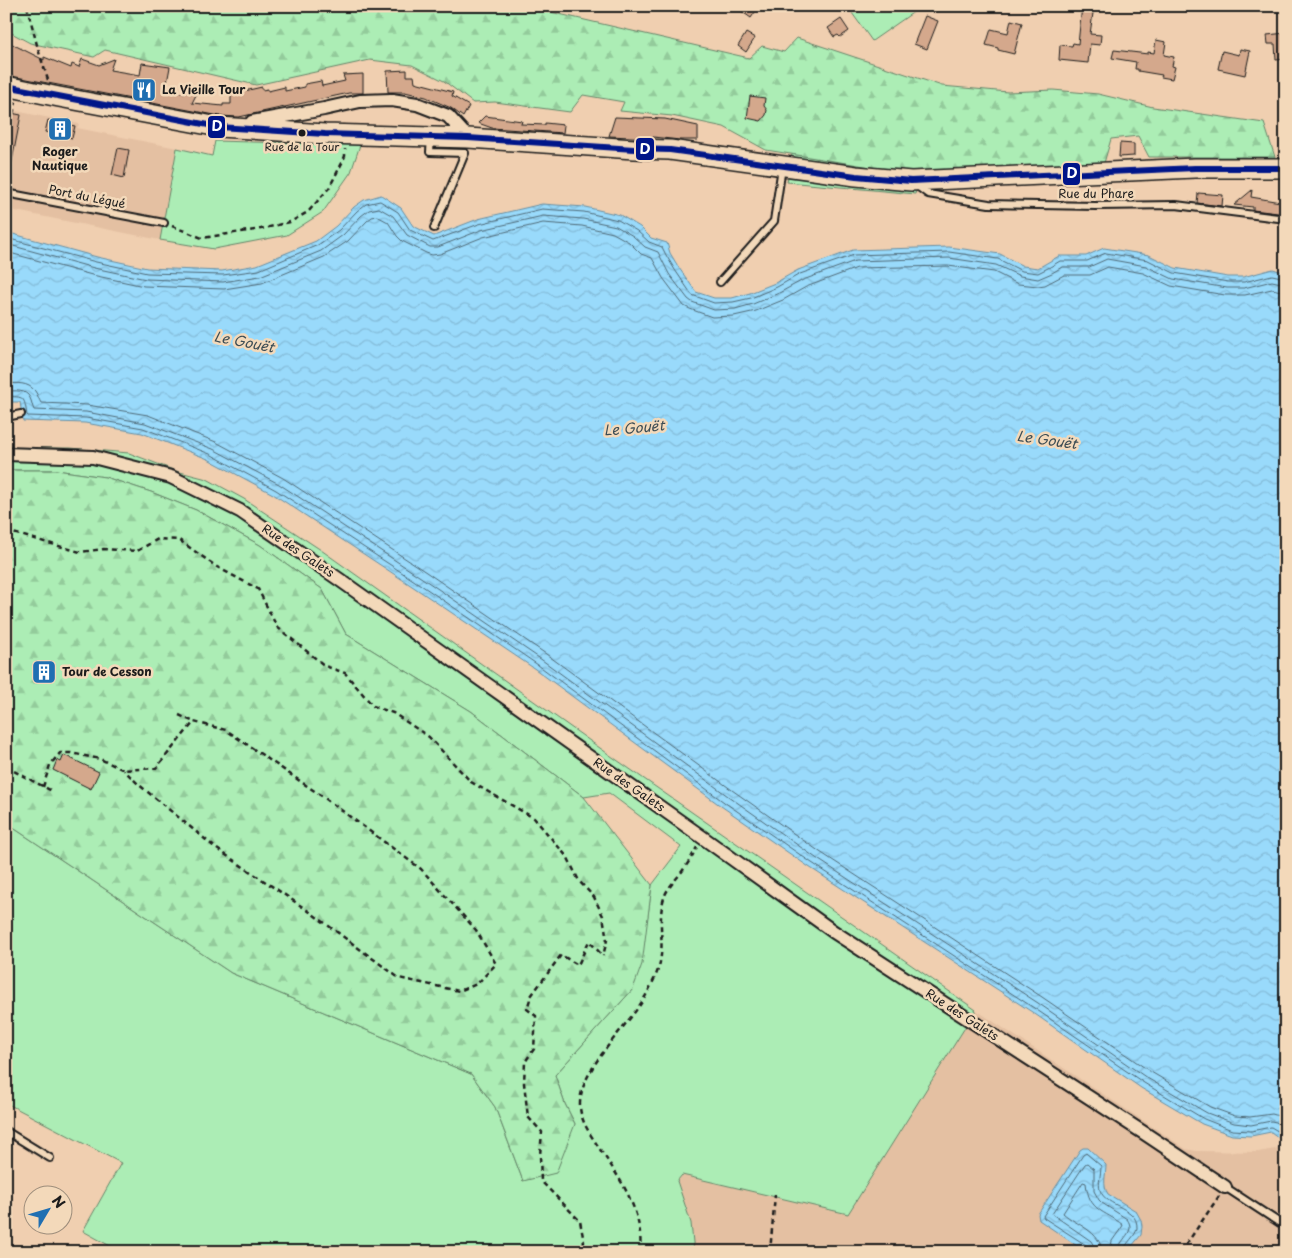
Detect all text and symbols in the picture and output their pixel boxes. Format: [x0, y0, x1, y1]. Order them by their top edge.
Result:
restaurant icon: La Vieille Tour [131, 77, 157, 103]
place label: La Vieille Tour [162, 80, 246, 98]
line badge: D [207, 115, 226, 139]
text: D [211, 115, 223, 136]
building icon: Roger Nautique [47, 116, 73, 142]
marker: Rue de la Tour [297, 128, 307, 138]
line badge: D [635, 137, 655, 161]
place label: Rue de la Tour [265, 138, 340, 155]
text: D [639, 138, 651, 159]
place label: Roger Nautique [32, 142, 88, 174]
line badge: D [1062, 162, 1081, 186]
text: D [1066, 162, 1078, 183]
street label: Port du Légué [47, 180, 127, 212]
street label: Rue du Phare [1058, 184, 1134, 202]
water label: Le Gouët [212, 325, 278, 358]
water label: Le Gouët [603, 414, 667, 441]
water label: Le Gouët [1016, 425, 1081, 454]
street label: Rue des Galets [259, 519, 339, 581]
building icon: Tour de Cesson [31, 659, 57, 685]
place label: Tour de Cesson [62, 662, 152, 680]
street label: Rue des Galets [590, 753, 669, 816]
street label: Rue des Galets [922, 984, 1003, 1045]
north arrow [22, 1186, 72, 1236]
text: N [47, 1191, 70, 1213]

